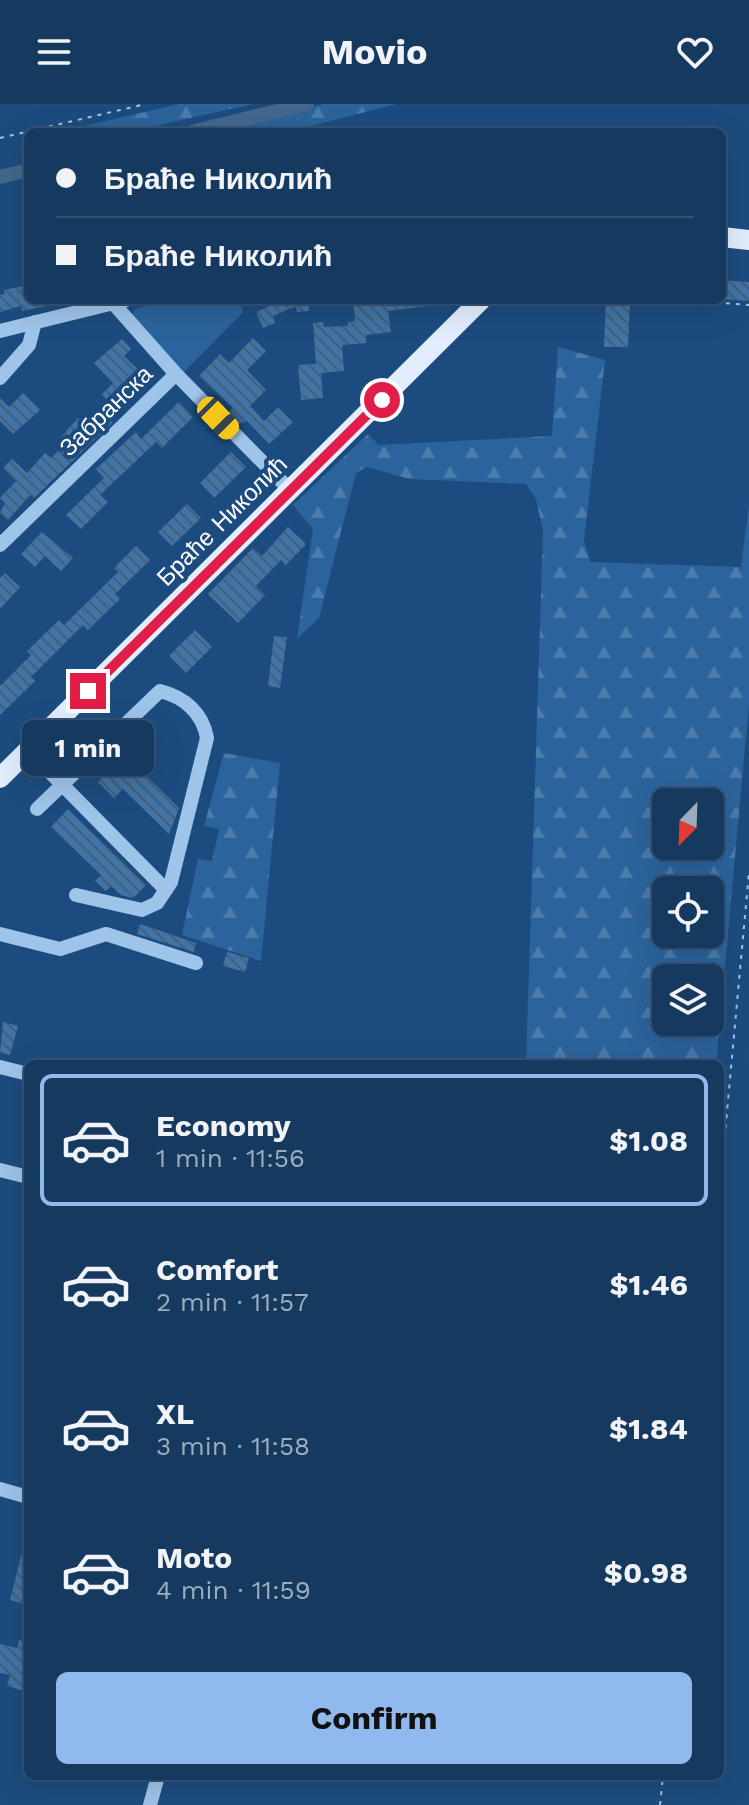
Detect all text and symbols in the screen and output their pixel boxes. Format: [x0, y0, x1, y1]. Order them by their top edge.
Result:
icon: menu [32, 30, 76, 74]
icon: heart [673, 30, 717, 74]
text: Movio [321, 31, 428, 73]
text: Браће Николић [104, 161, 332, 196]
text: Браће Николић [104, 238, 332, 273]
street label: Забранска [54, 360, 159, 462]
route start [364, 382, 400, 418]
car [193, 392, 243, 444]
street label: Браће Николић [151, 450, 293, 592]
route end [70, 673, 106, 709]
callout: 1 min [22, 719, 154, 775]
text: 1 min [55, 733, 121, 763]
north arrow [652, 788, 724, 860]
map controls [652, 788, 724, 1036]
button: locate [652, 876, 724, 948]
button: layers [652, 964, 724, 1036]
icon: car [60, 1104, 132, 1176]
text: Economy [156, 1108, 291, 1143]
text: $1.08 [609, 1123, 688, 1158]
text: 1 min · 11:56 [156, 1143, 305, 1173]
icon: car [60, 1248, 132, 1320]
text: Comfort [156, 1252, 278, 1287]
text: $1.46 [609, 1267, 688, 1302]
text: 2 min · 11:57 [156, 1287, 309, 1317]
icon: car [60, 1392, 132, 1464]
text: XL [156, 1396, 194, 1431]
text: $1.84 [609, 1411, 688, 1446]
text: 3 min · 11:58 [156, 1431, 310, 1461]
icon: car [60, 1536, 132, 1608]
text: Moto [156, 1540, 232, 1575]
text: $0.98 [604, 1555, 688, 1590]
text: 4 min · 11:59 [156, 1575, 311, 1605]
button: Confirm [56, 1672, 692, 1764]

